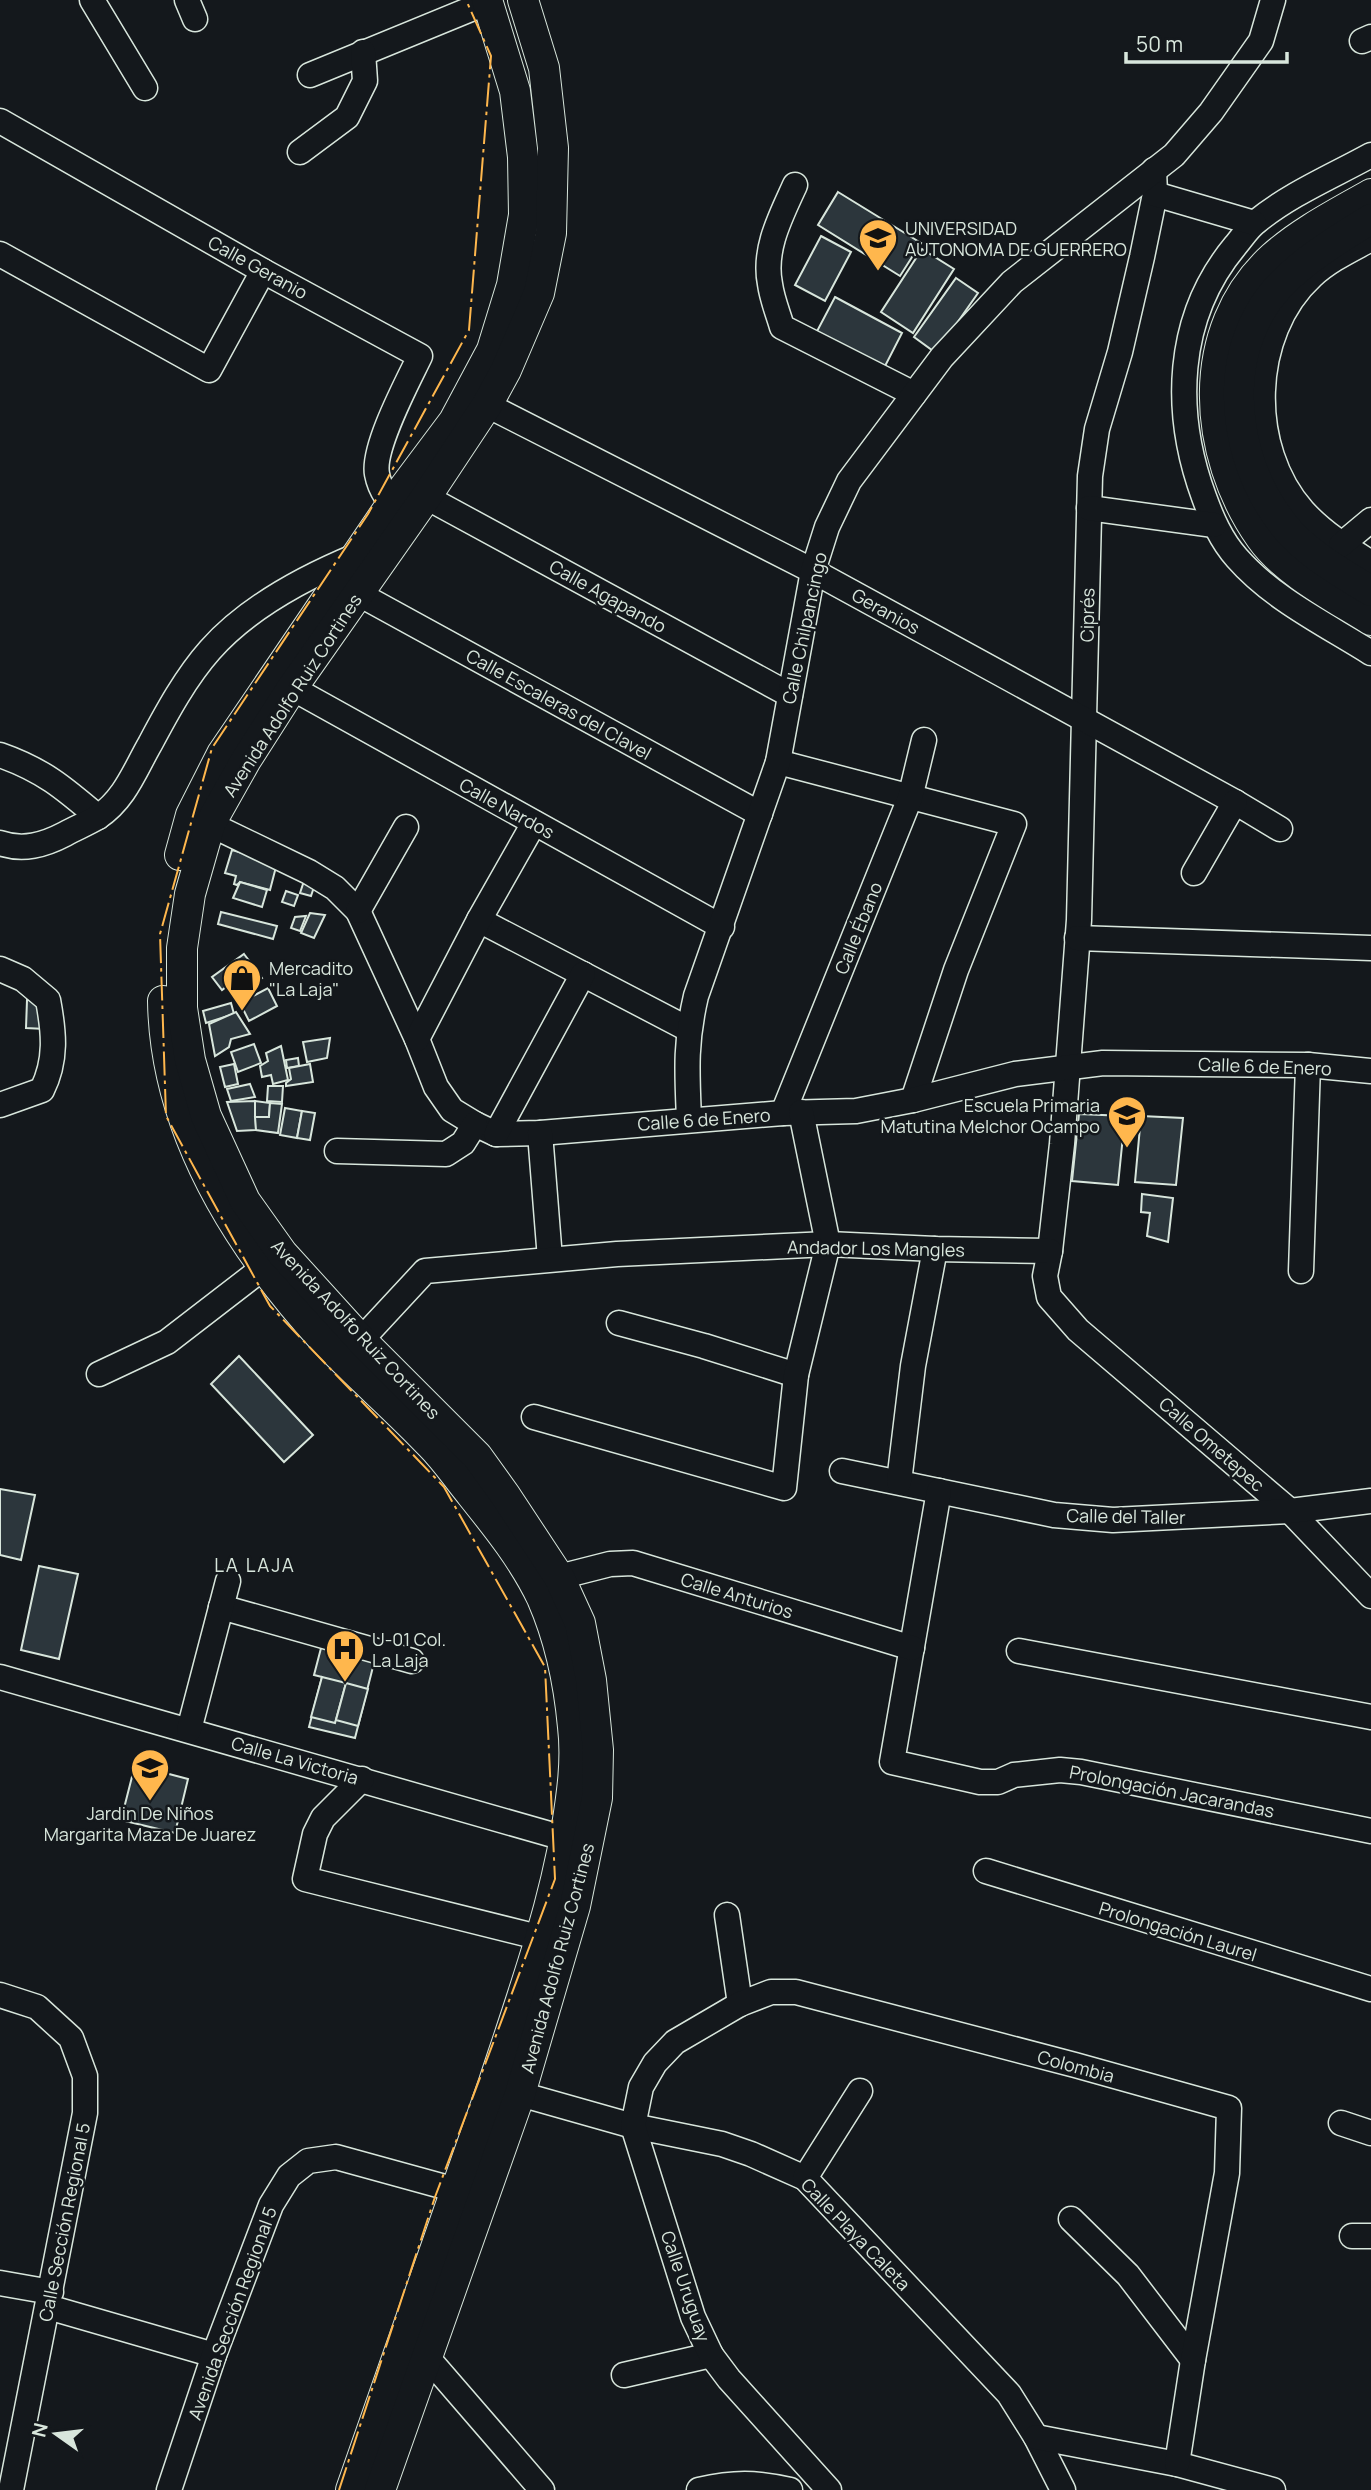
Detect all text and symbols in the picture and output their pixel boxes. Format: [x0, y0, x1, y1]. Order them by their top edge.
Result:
scale bar [1126, 21, 1287, 65]
text: 50 m [1136, 30, 1183, 58]
place label: UNIVERSIDAD AUTONOMA DE GUERRERO [905, 216, 1127, 261]
school or university icon: UNIVERSIDAD AUTONOMA DE GUERRERO [857, 217, 899, 272]
street label: Calle Geranio [204, 230, 312, 304]
street label: Calle Chilpancingo [776, 550, 832, 706]
street label: Calle Agapando [545, 554, 671, 638]
street label: Geranios [848, 583, 924, 639]
street label: Ciprés [1075, 588, 1099, 642]
street label: Avenida Adolfo Ruiz Cortines [217, 589, 367, 801]
street label: Calle Escaleras del Clavel [462, 643, 656, 765]
street label: Calle Nardos [455, 772, 559, 844]
street label: Calle Ébano [829, 878, 887, 978]
place label: Mercadito "La Laja" [269, 956, 353, 1001]
shop icon: Mercadito "La Laja" [221, 957, 263, 1012]
street label: Calle 6 de Enero [1198, 1052, 1332, 1080]
place label: Escuela Primaria Matutina Melchor Ocampo [881, 1093, 1100, 1138]
school or university icon: Escuela Primaria Matutina Melchor Ocampo [1106, 1094, 1148, 1149]
street label: Calle 6 de Enero [637, 1102, 771, 1136]
street label: Avenida Adolfo Ruiz Cortines [266, 1234, 446, 1424]
street label: Andador Los Mangles [787, 1234, 965, 1262]
street label: Calle Ometepec [1154, 1392, 1270, 1497]
street label: Calle del Taller [1066, 1503, 1186, 1529]
district label: LA LAJA [214, 1552, 296, 1578]
street label: Calle Anturios [678, 1567, 796, 1623]
place label: U-01 Col. La Laja [372, 1627, 446, 1672]
hospital icon: U-01 Col. La Laja [324, 1628, 366, 1683]
street label: Calle La Victoria [229, 1730, 361, 1790]
school or university icon: Jardin De Niños Margarita Maza De Juarez [129, 1747, 171, 1802]
street label: Prolongación Jacarandas [1068, 1759, 1276, 1823]
place label: Jardin De Niños Margarita Maza De Juarez [44, 1801, 256, 1846]
street label: Avenida Adolfo Ruiz Cortines [515, 1840, 599, 2076]
street label: Prolongación Laurel [1096, 1896, 1260, 1966]
street label: Colombia [1035, 2044, 1117, 2088]
street label: Calle Sección Regional 5 [33, 2121, 95, 2323]
street label: Calle Playa Caleta [796, 2173, 916, 2295]
street label: Avenida Sección Regional 5 [182, 2203, 282, 2423]
street label: Calle Uruguay [656, 2227, 716, 2345]
north arrow [21, 2399, 91, 2469]
text: N [25, 2420, 54, 2440]

